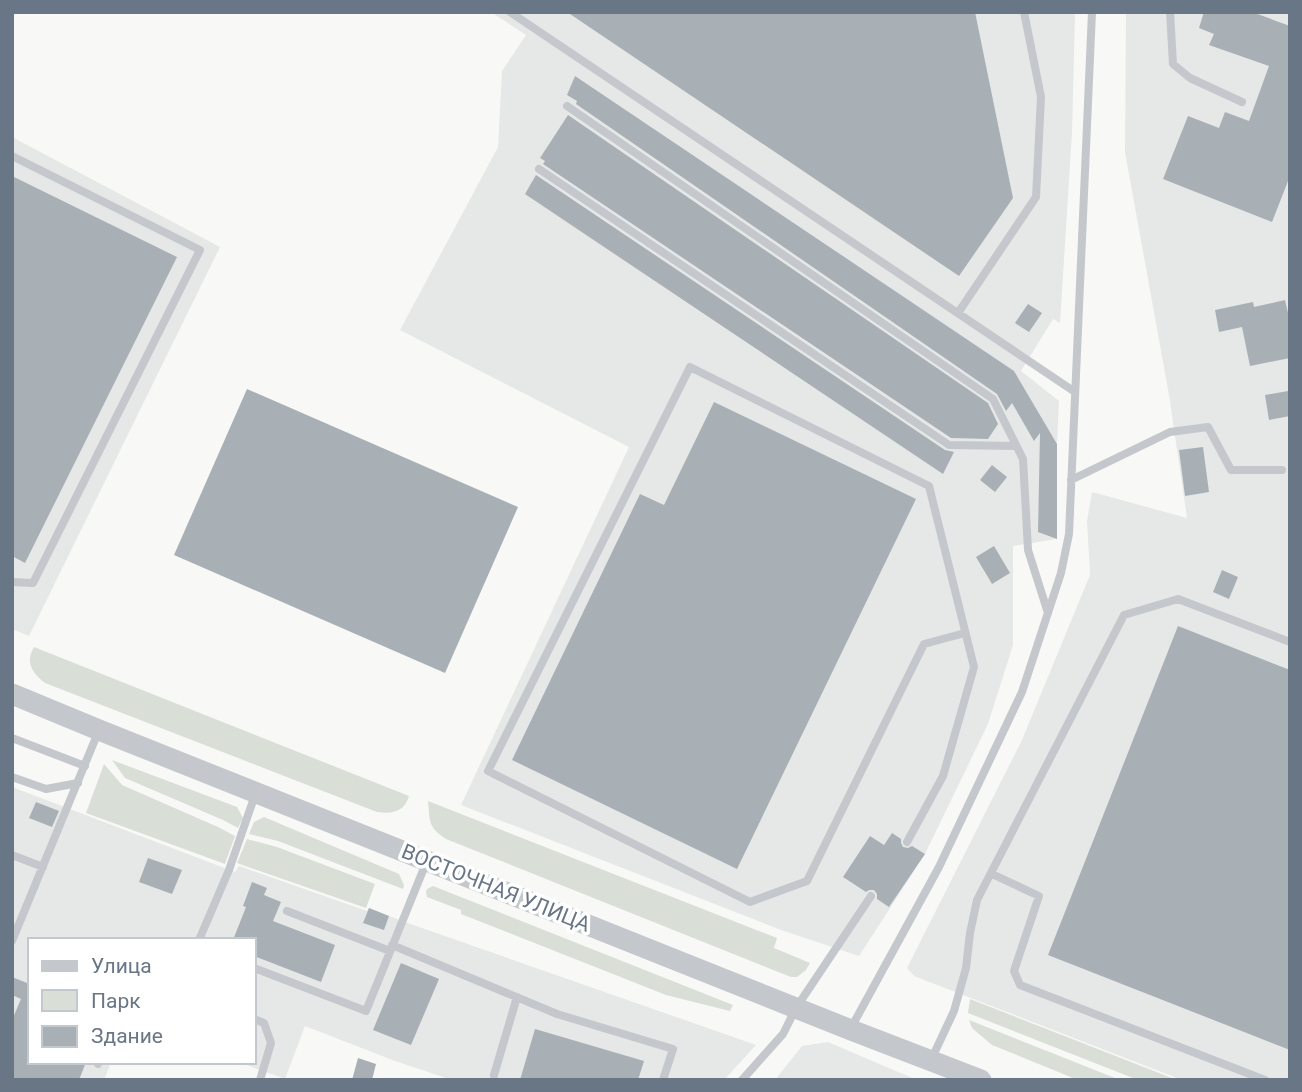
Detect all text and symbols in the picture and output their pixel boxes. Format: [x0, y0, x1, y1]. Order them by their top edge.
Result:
street label: ВОСТОЧНАЯ УЛИЦА [398, 839, 594, 937]
legend [28, 938, 256, 1064]
text: Улица [91, 954, 152, 978]
text: Парк [91, 989, 141, 1013]
text: Здание [91, 1024, 163, 1048]

